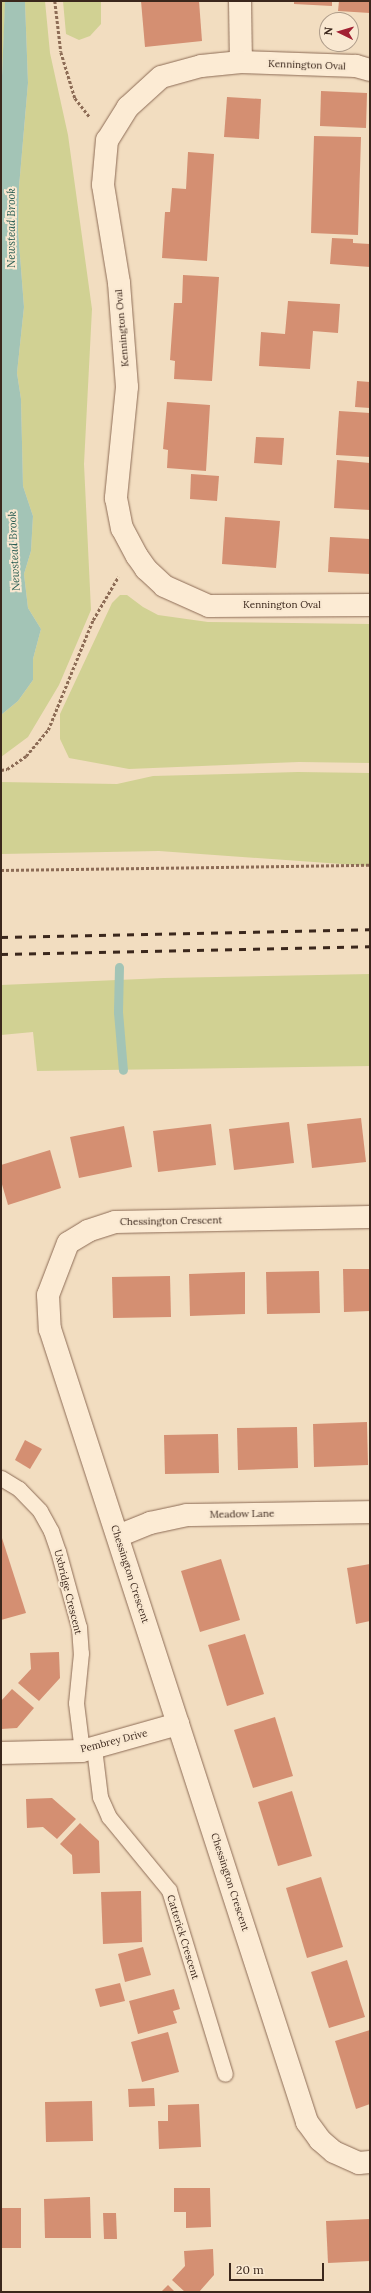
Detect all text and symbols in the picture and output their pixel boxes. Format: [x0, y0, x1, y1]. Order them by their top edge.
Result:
north arrow [319, 12, 359, 52]
text: N [321, 26, 335, 36]
street label: Kennington Oval [268, 58, 346, 72]
water label: Newstead Brook [4, 188, 18, 268]
street label: Kennington Oval [113, 289, 131, 367]
water label: Newstead Brook [5, 511, 23, 591]
street label: Kennington Oval [243, 599, 321, 611]
street label: Chessington Crescent [120, 1214, 222, 1228]
street label: Meadow Lane [210, 1507, 274, 1521]
street label: Chessington Crescent [108, 1523, 152, 1625]
street label: Uxbridge Crescent [52, 1548, 84, 1636]
street label: Pembrey Drive [79, 1727, 149, 1755]
street label: Chessington Crescent [208, 1831, 252, 1933]
street label: Catterick Crescent [164, 1893, 202, 1981]
scale bar [231, 2255, 326, 2281]
text: 20 m [236, 2262, 264, 2277]

